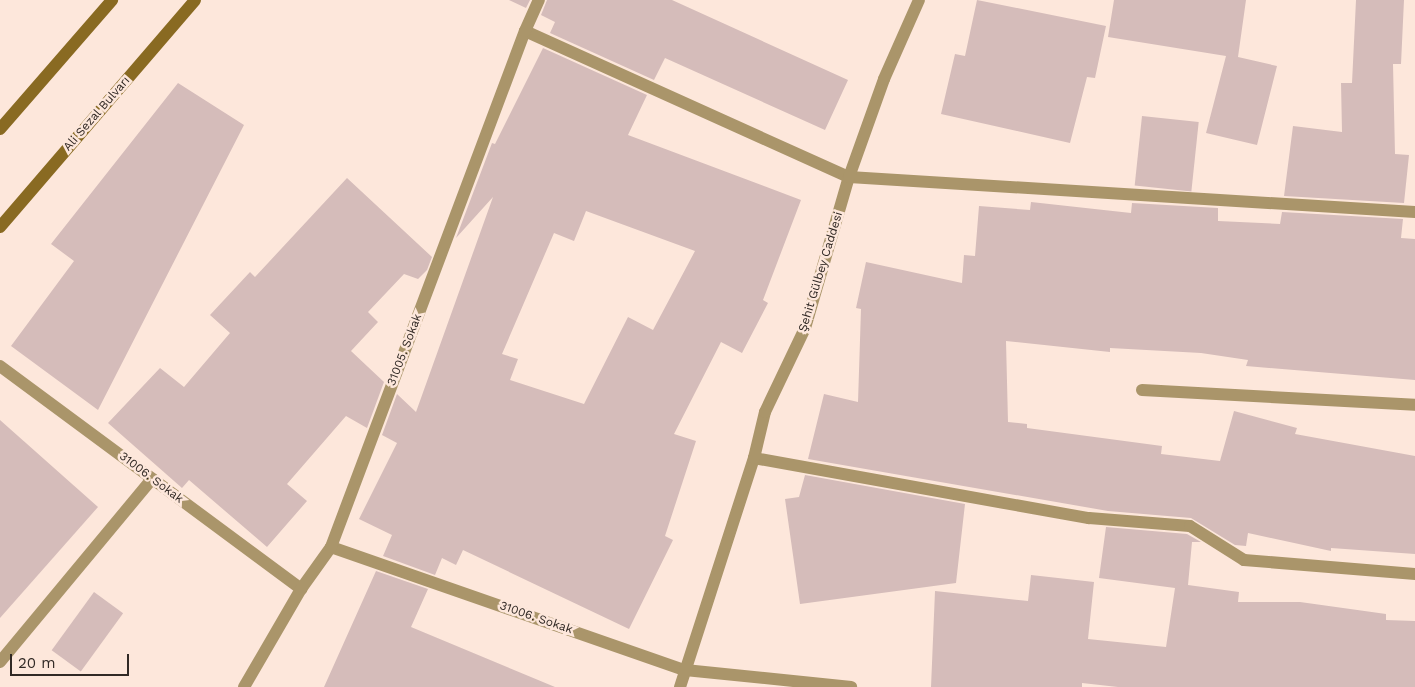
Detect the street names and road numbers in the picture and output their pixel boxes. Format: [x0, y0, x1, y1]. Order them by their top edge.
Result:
street label: Ali Sezal Bulvarı [61, 74, 133, 154]
street label: Şehit Gülbey Caddesi [796, 210, 846, 334]
street label: 31005. Sokak [385, 312, 425, 388]
street label: 31006. Sokak [116, 449, 186, 507]
street label: 31006. Sokak [498, 599, 574, 637]

